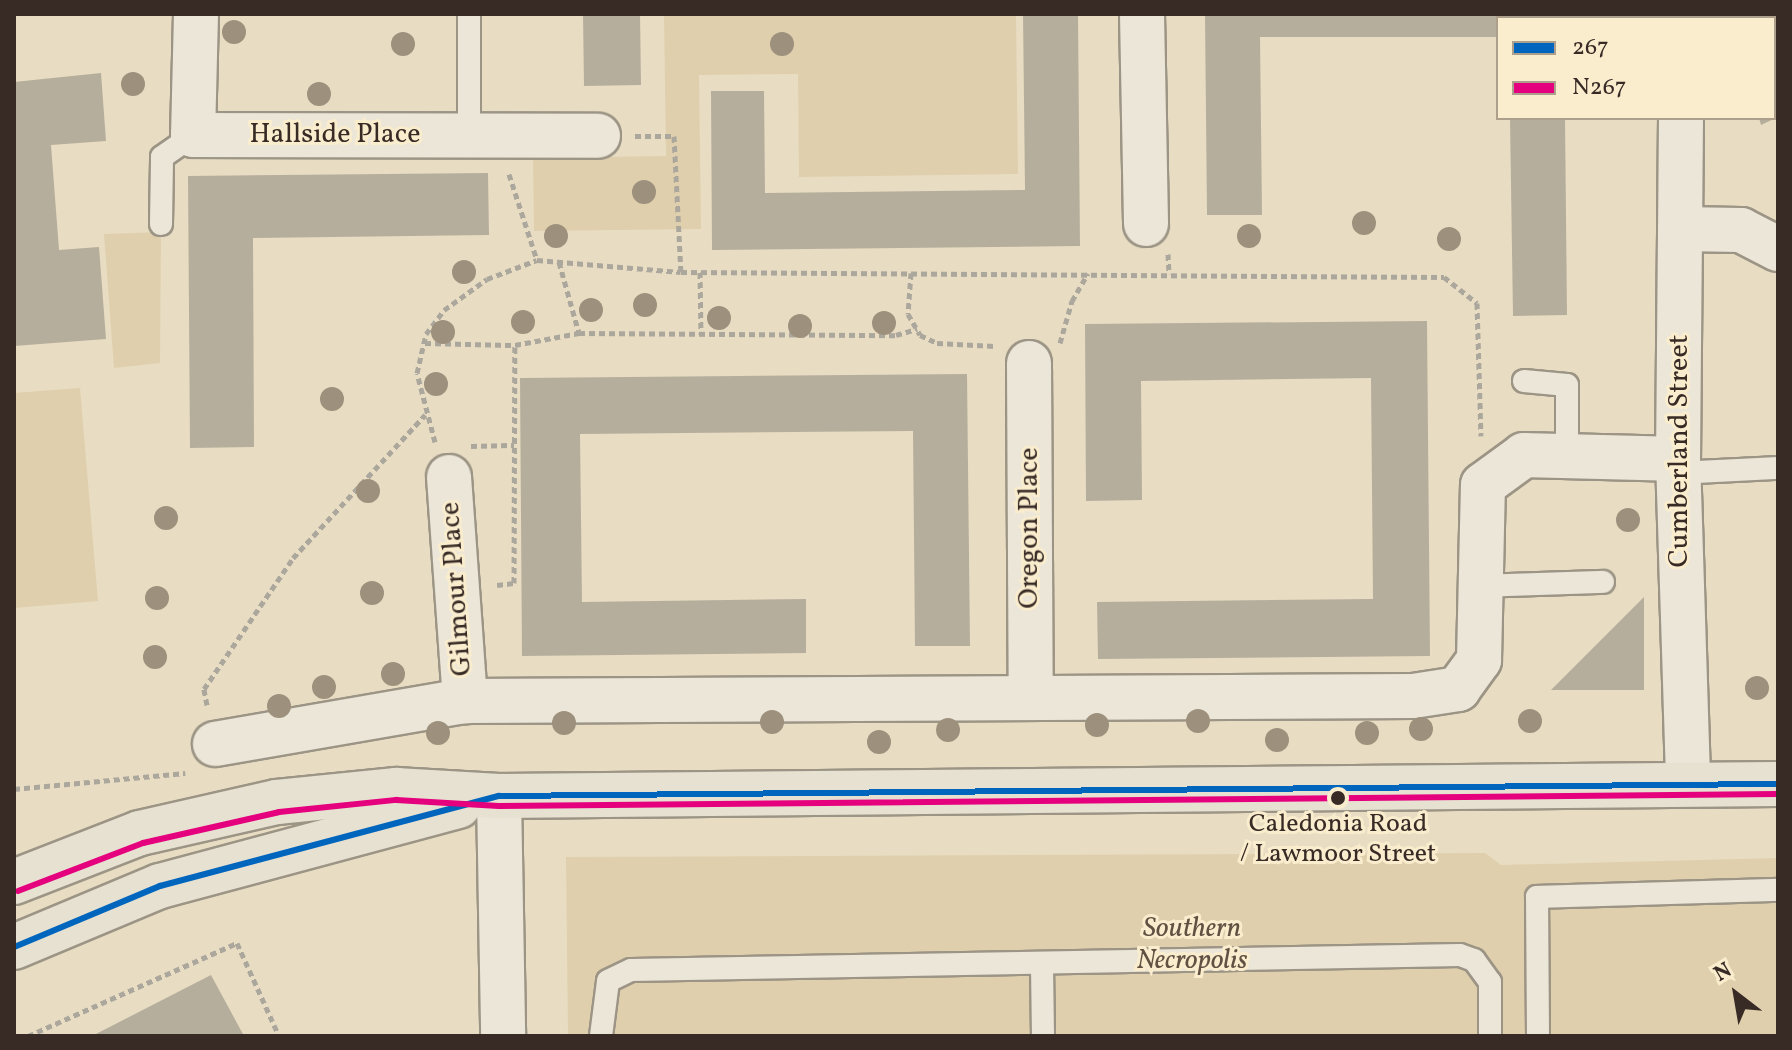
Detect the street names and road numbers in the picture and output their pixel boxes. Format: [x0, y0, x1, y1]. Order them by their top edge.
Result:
street label: Hallside Place [249, 118, 421, 152]
street label: Cumberland Street [1663, 335, 1697, 567]
street label: Oregon Place [1013, 447, 1047, 609]
street label: Gilmour Place [434, 501, 480, 677]

